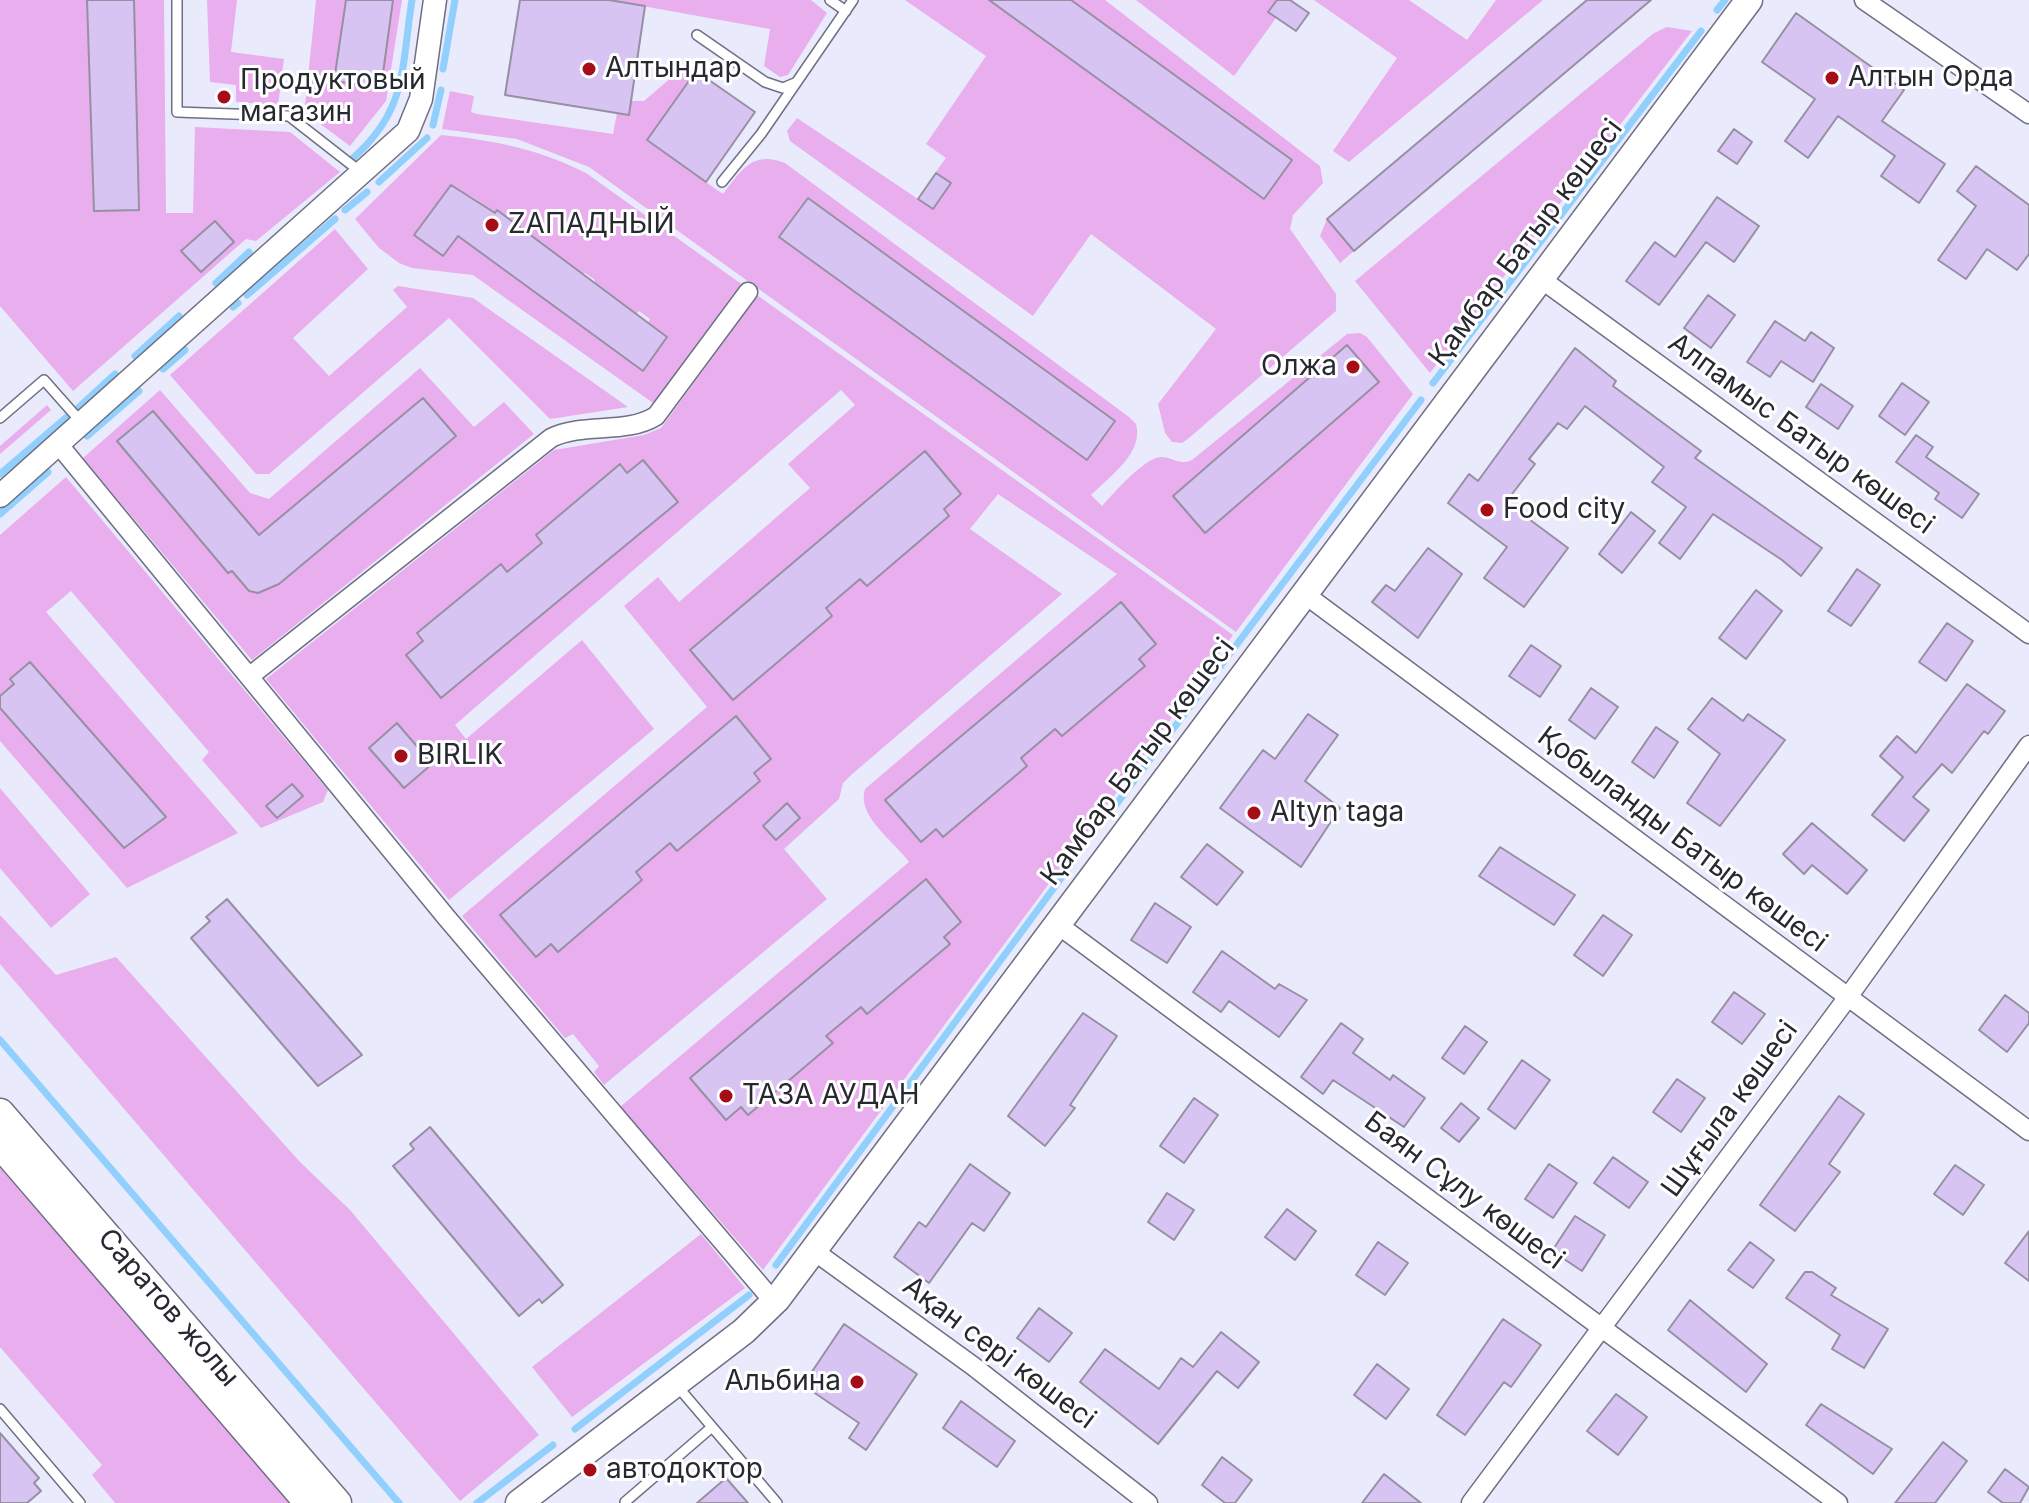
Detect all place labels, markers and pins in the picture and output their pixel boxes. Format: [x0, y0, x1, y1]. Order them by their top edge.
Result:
place label: Алтындар [605, 52, 742, 86]
marker: Алтындар [580, 60, 598, 78]
place label: Алтын Орда [1848, 61, 2014, 95]
place label: Продуктовый магазин [240, 64, 426, 130]
marker: Алтын Орда [1823, 69, 1841, 87]
marker: Продуктовый магазин [215, 88, 233, 106]
place label: ZАПАДНЫЙ [508, 208, 675, 242]
marker: ZАПАДНЫЙ [483, 216, 501, 234]
place label: Олжа [1261, 350, 1337, 384]
marker: Олжа [1344, 358, 1362, 376]
place label: Food city [1503, 493, 1625, 527]
marker: Food city [1478, 501, 1496, 519]
place label: BIRLIK [417, 739, 503, 773]
marker: BIRLIK [392, 747, 410, 765]
place label: Altyn taga [1270, 796, 1404, 830]
marker: Altyn taga [1245, 804, 1263, 822]
place label: ТАЗА АУДАН [742, 1079, 920, 1113]
marker: ТАЗА АУДАН [717, 1087, 735, 1105]
place label: Альбина [725, 1365, 841, 1399]
marker: Альбина [848, 1373, 866, 1391]
place label: автодоктор [606, 1453, 763, 1487]
marker: автодоктор [581, 1461, 599, 1479]

